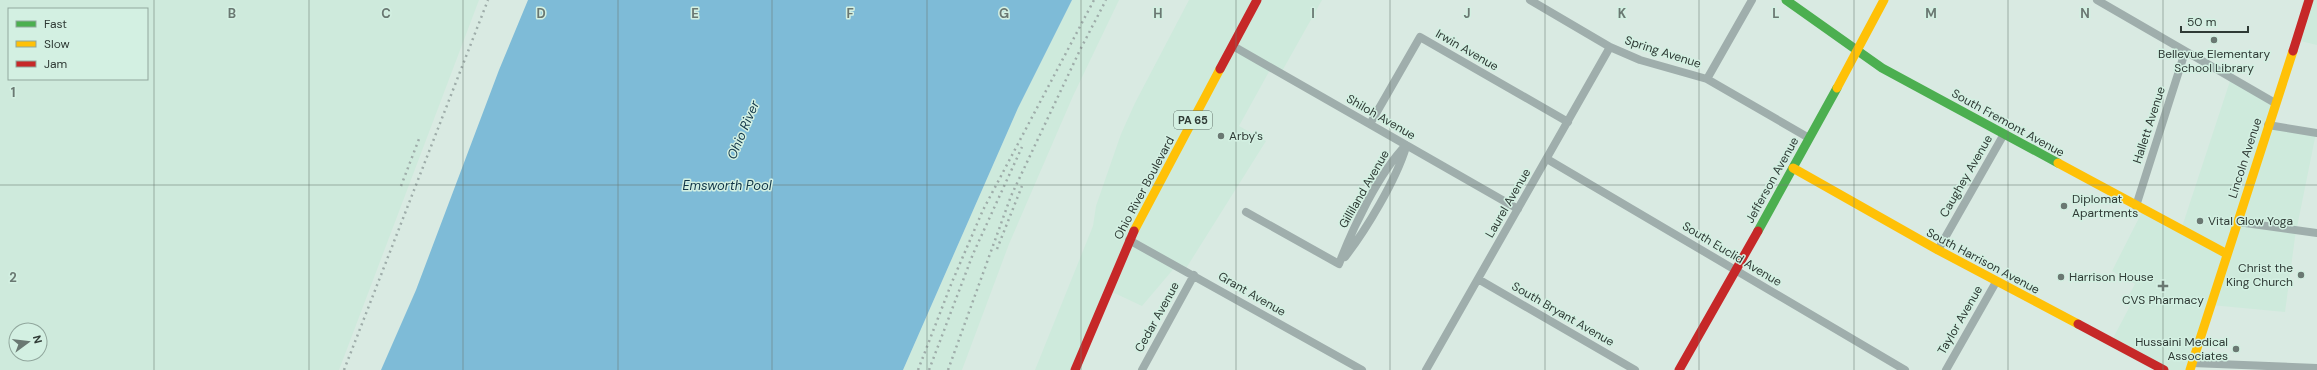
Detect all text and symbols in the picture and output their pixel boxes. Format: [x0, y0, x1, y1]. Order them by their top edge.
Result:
text: B [228, 5, 236, 22]
text: C [381, 5, 391, 22]
text: D [536, 5, 546, 22]
text: E [691, 5, 699, 22]
text: F [846, 5, 854, 22]
text: G [999, 5, 1009, 22]
text: H [1153, 5, 1163, 22]
text: I [1311, 5, 1315, 22]
text: J [1463, 5, 1471, 22]
text: K [1618, 5, 1627, 22]
text: L [1772, 5, 1780, 22]
text: M [1925, 5, 1937, 22]
text: N [2080, 5, 2090, 22]
legend [8, 8, 148, 80]
scale bar [2181, 8, 2248, 34]
text: 50 m [2187, 14, 2216, 30]
text: Fast [44, 16, 67, 32]
street label: Irwin Avenue [1433, 26, 1502, 75]
street label: Spring Avenue [1623, 32, 1703, 72]
marker: Bellevue Elementary School Library [2209, 35, 2219, 45]
text: Slow [44, 36, 70, 52]
place label: Bellevue Elementary School Library [2158, 46, 2270, 76]
text: Jam [44, 56, 67, 72]
text: 1 [11, 84, 15, 101]
street label: Hallett Avenue [2129, 84, 2169, 166]
street label: South Fremont Avenue [1949, 85, 2067, 161]
street label: Shiloh Avenue [1343, 91, 1419, 143]
water label: Ohio River [723, 97, 763, 162]
road number: PA 65 [1174, 111, 1212, 129]
street label: Lincoln Avenue [2224, 116, 2266, 200]
place label: Arby's [1229, 128, 1263, 144]
marker: Arby's [1216, 131, 1226, 141]
street label: Caughey Avenue [1936, 132, 1996, 220]
street label: Ohio River Boulevard [1110, 134, 1178, 242]
street label: Jefferson Avenue [1742, 134, 1802, 226]
street label: Gilliland Avenue [1335, 147, 1393, 231]
street label: Laurel Avenue [1482, 165, 1534, 241]
water label: Emsworth Pool [682, 177, 773, 194]
place label: Diplomat Apartments [2072, 191, 2138, 221]
marker: Diplomat Apartments [2059, 201, 2069, 211]
place label: Vital Glow Yoga [2208, 213, 2293, 229]
marker: Vital Glow Yoga [2195, 216, 2205, 226]
street label: South Euclid Avenue [1679, 218, 1785, 290]
street label: South Harrison Avenue [1924, 224, 2043, 298]
place label: Christ the King Church [2226, 260, 2293, 290]
street label: Grant Avenue [1215, 268, 1289, 320]
text: 2 [9, 269, 17, 286]
place label: Harrison House [2069, 269, 2154, 285]
marker: Christ the King Church [2296, 270, 2306, 280]
marker: Harrison House [2056, 272, 2066, 282]
street label: South Bryant Avenue [1509, 278, 1617, 350]
street label: Cedar Avenue [1131, 279, 1183, 355]
marker: CVS Pharmacy [2158, 281, 2168, 291]
street label: Taylor Avenue [1934, 282, 1986, 357]
place label: CVS Pharmacy [2122, 292, 2204, 308]
north arrow [8, 322, 48, 362]
text: N [30, 334, 45, 345]
place label: Hussaini Medical Associates [2135, 334, 2228, 364]
marker: Hussaini Medical Associates [2231, 344, 2241, 354]

